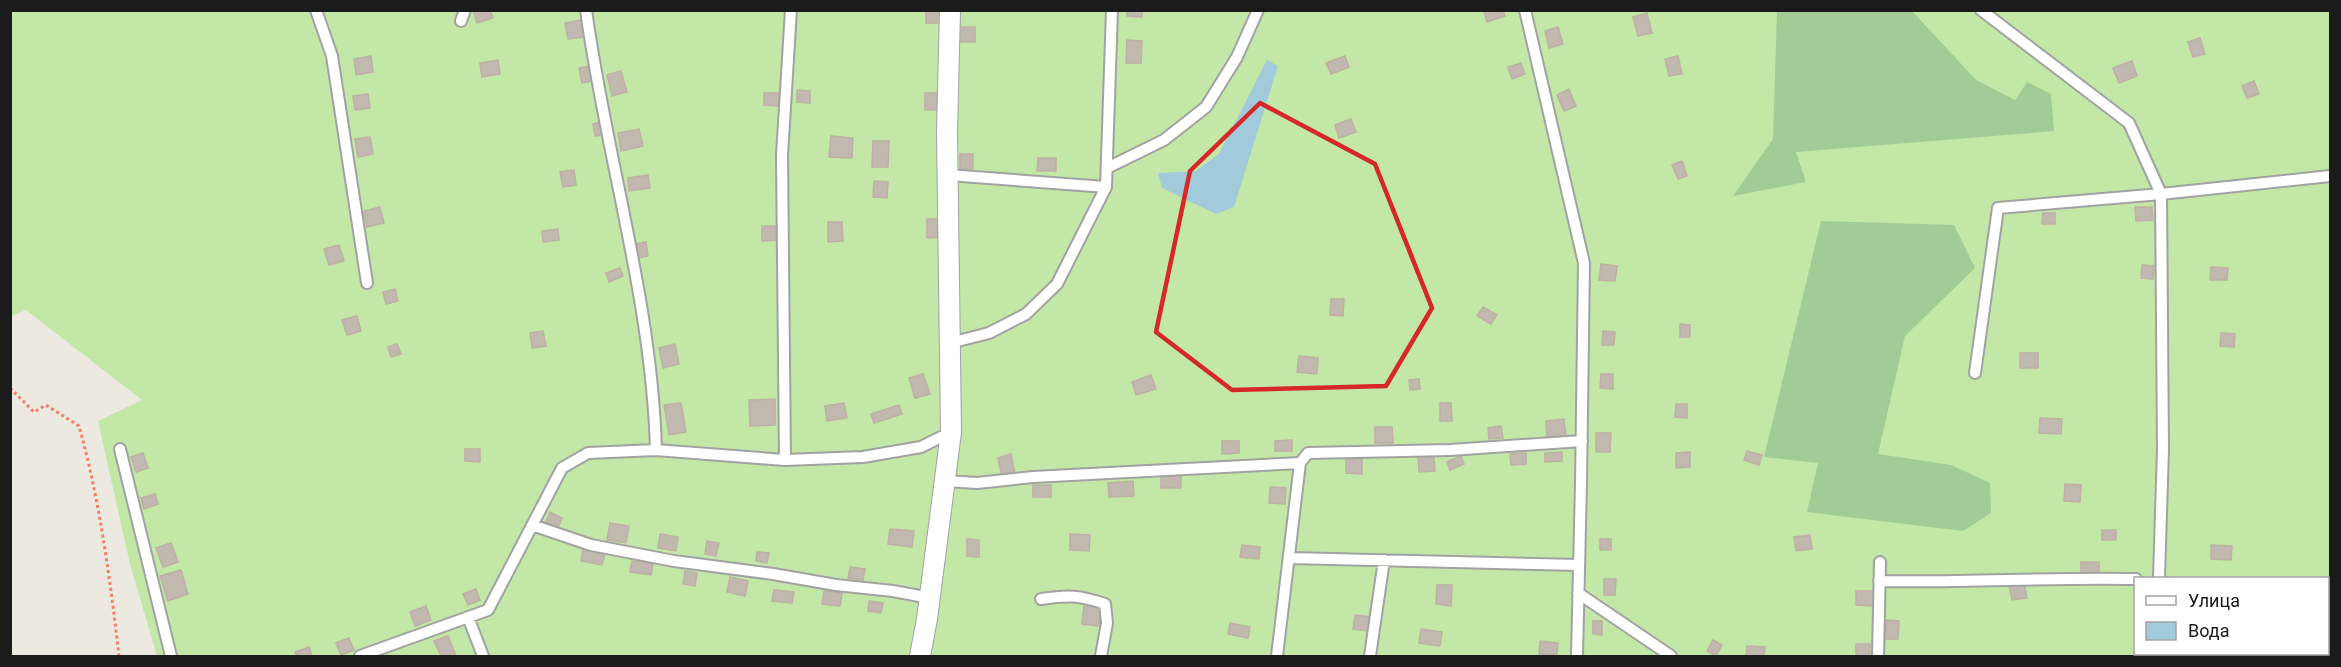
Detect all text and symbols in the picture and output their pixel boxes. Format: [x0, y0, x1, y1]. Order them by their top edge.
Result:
legend [2134, 577, 2329, 655]
text: Улица [2188, 590, 2240, 611]
text: Вода [2188, 620, 2230, 641]

